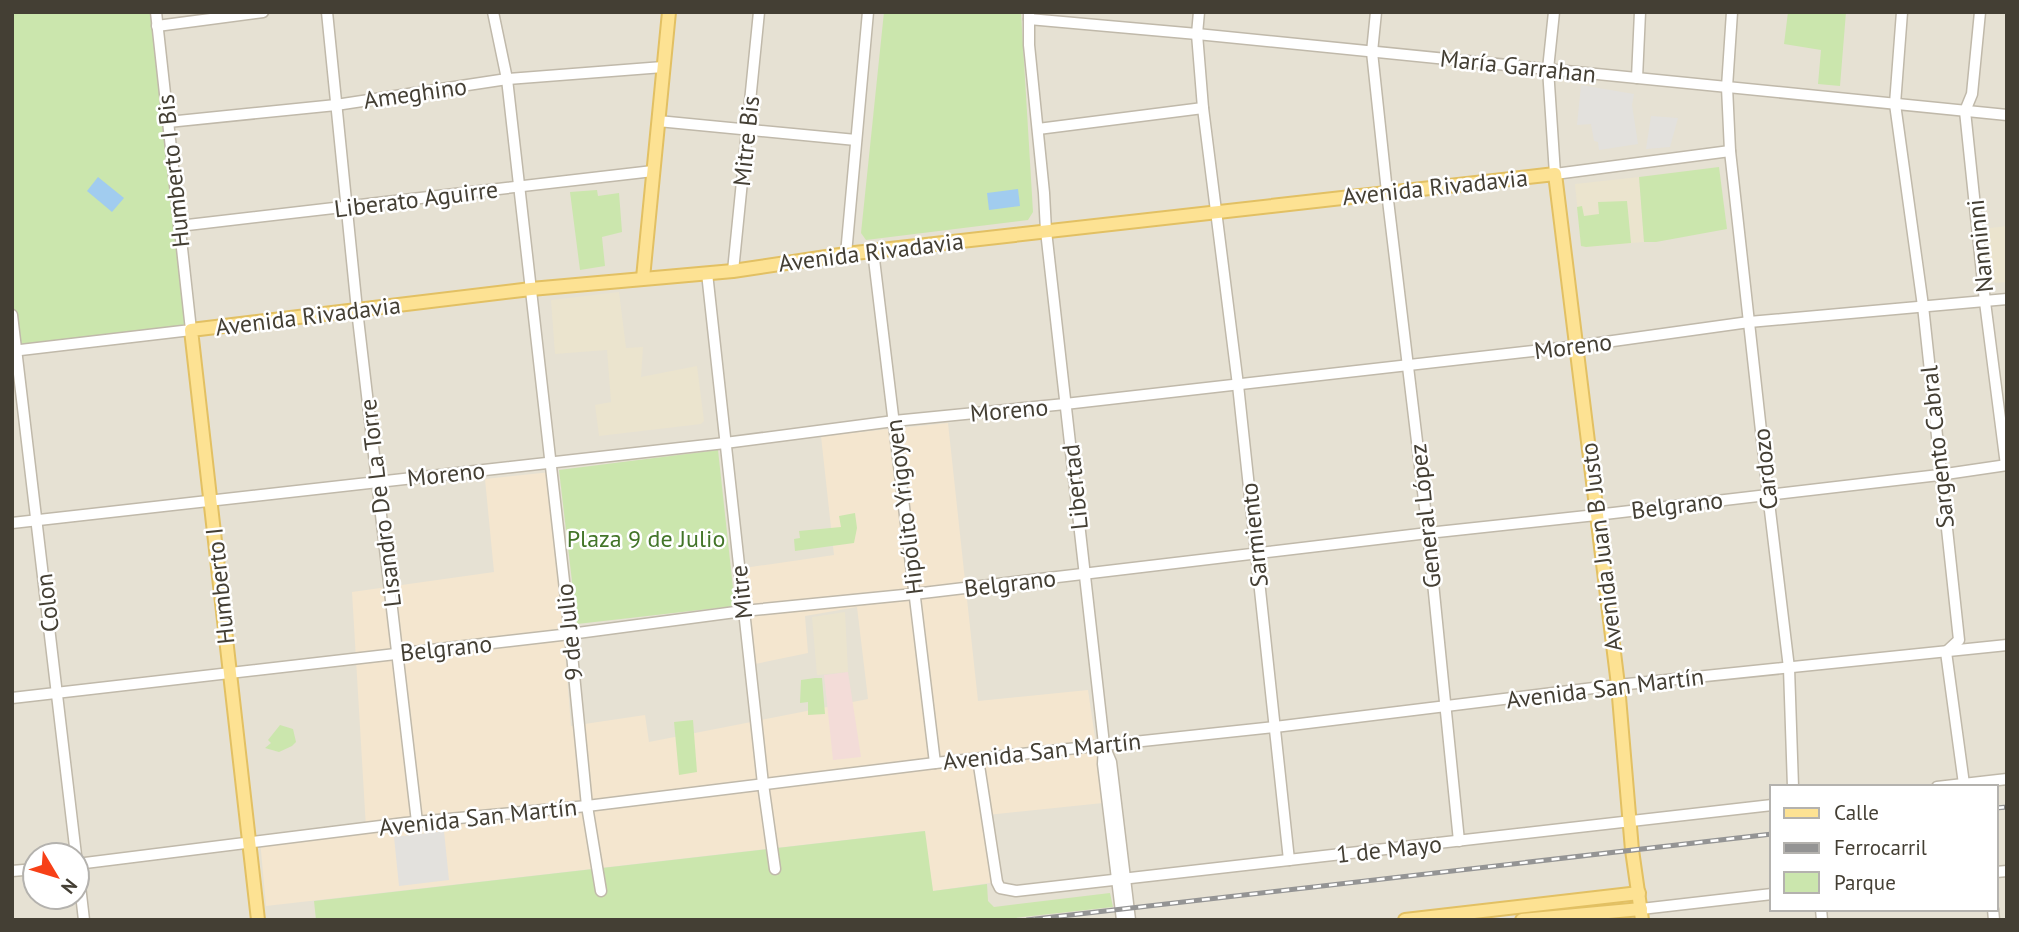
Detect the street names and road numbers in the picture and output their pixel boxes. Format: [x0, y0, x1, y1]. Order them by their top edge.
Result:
street label: María Garrahan [1438, 42, 1598, 90]
street label: Ameghino [361, 70, 469, 116]
street label: Humberto I Bis [150, 93, 196, 249]
street label: Mitre Bis [726, 94, 766, 188]
street label: Avenida Rivadavia [1341, 162, 1529, 212]
street label: Liberato Aguirre [332, 174, 500, 224]
street label: Nanninni [1960, 198, 2000, 294]
street label: Avenida Rivadavia [777, 225, 965, 279]
street label: Avenida Rivadavia [214, 289, 402, 343]
street label: Moreno [1532, 326, 1614, 366]
street label: Sargento Cabral [1913, 364, 1961, 530]
street label: Moreno [969, 391, 1049, 429]
street label: Lisandro De La Torre [352, 397, 408, 609]
street label: Hipólito Yrigoyen [878, 418, 930, 596]
street label: Cardozo [1745, 427, 1785, 511]
street label: Avenida Juan B Justo [1573, 441, 1629, 653]
street label: General López [1402, 442, 1448, 590]
street label: Libertad [1055, 443, 1095, 531]
street label: Moreno [405, 454, 487, 494]
street label: Sarmiento [1233, 481, 1275, 589]
street label: Belgrano [1629, 484, 1725, 526]
street label: Humberto I [198, 526, 242, 646]
street label: Belgrano [962, 562, 1058, 604]
street label: Mitre [723, 564, 759, 620]
street label: Colon [28, 572, 66, 634]
street label: 9 de Julio [549, 582, 589, 682]
street label: Belgrano [399, 628, 493, 668]
street label: Avenida San Martín [1504, 660, 1706, 716]
street label: Avenida San Martín [941, 725, 1143, 777]
street label: Avenida San Martín [377, 791, 579, 843]
street label: 1 de Mayo [1335, 828, 1443, 870]

